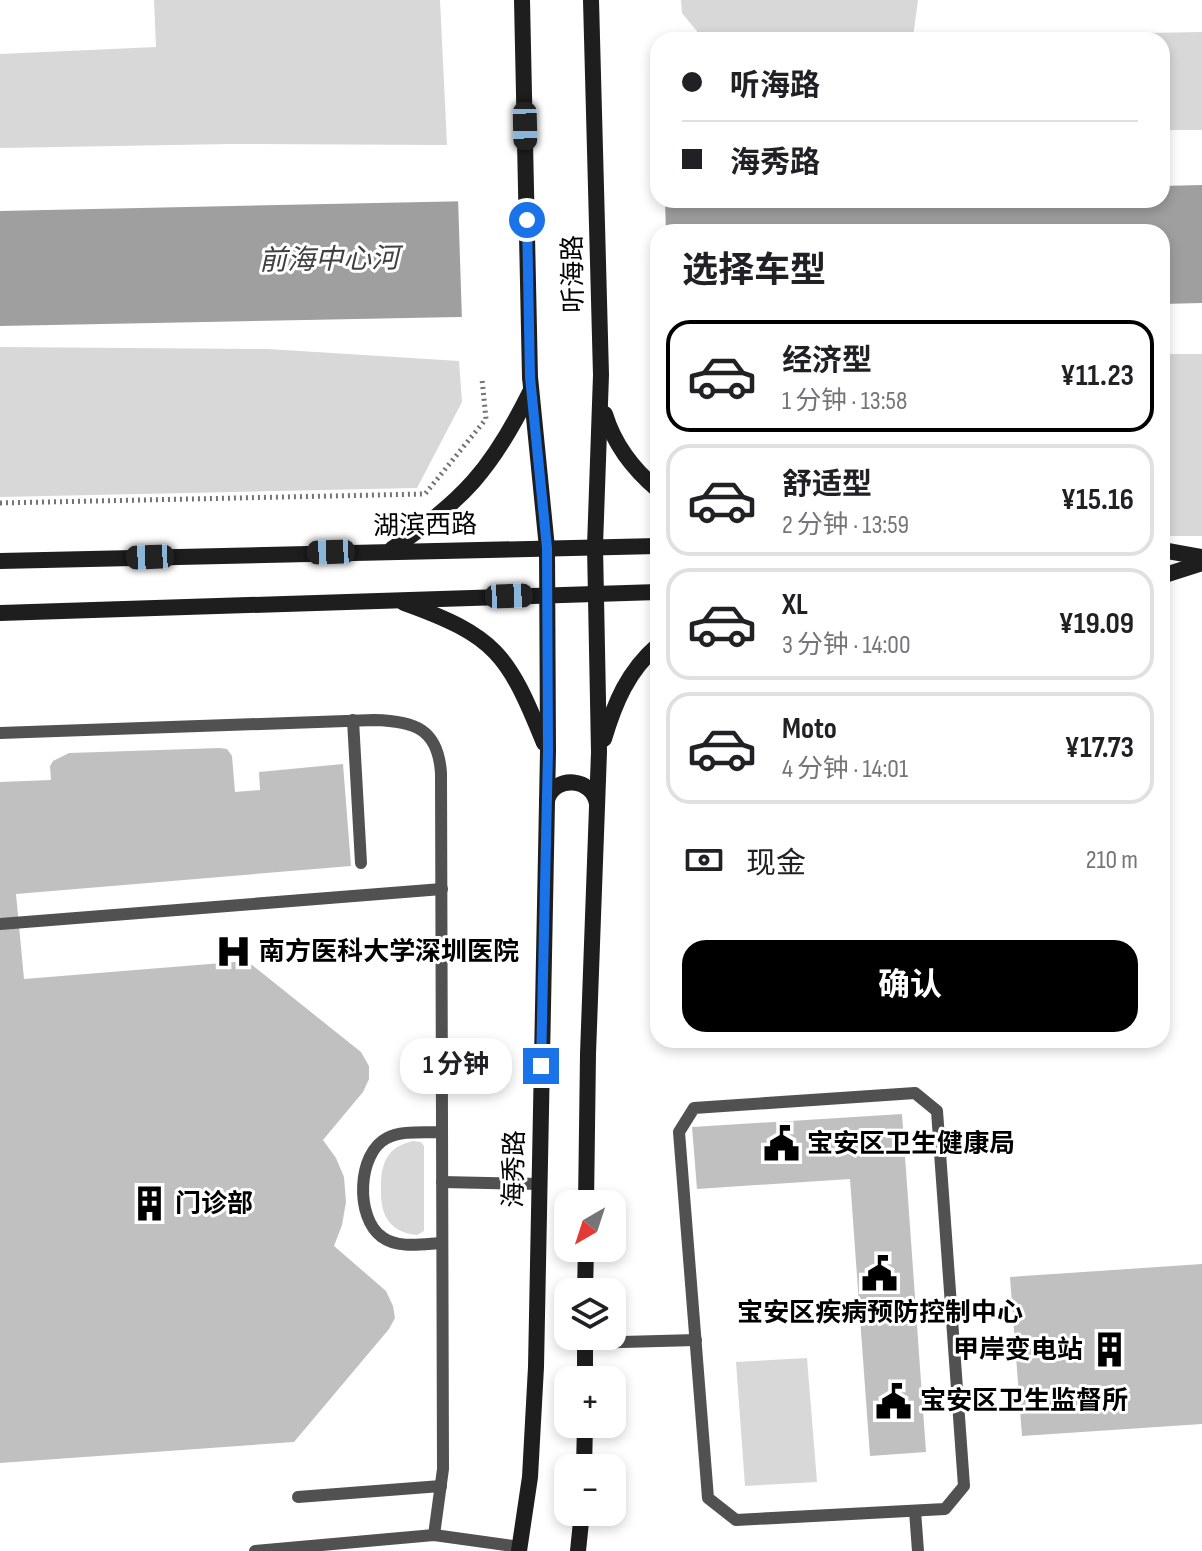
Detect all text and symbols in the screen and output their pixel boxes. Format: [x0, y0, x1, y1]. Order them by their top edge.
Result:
text: 听海路 [730, 68, 820, 104]
car [513, 102, 537, 150]
text: 海秀路 [730, 145, 820, 181]
route start [509, 202, 545, 238]
street label: 听海路 [558, 235, 590, 313]
water label: 前海中心河 [259, 242, 404, 278]
text: 选择车型 [682, 250, 826, 293]
icon: car [686, 340, 758, 412]
text: 经济型 [782, 343, 872, 379]
text: ¥11.23 [1060, 358, 1134, 394]
text: 1 分钟 · 13:58 [782, 386, 907, 417]
icon: car [686, 464, 758, 536]
text: 舒适型 [782, 467, 872, 503]
text: ¥15.16 [1061, 482, 1134, 518]
street label: 湖滨西路 [373, 510, 477, 542]
text: 2 分钟 · 13:59 [782, 510, 909, 541]
car [307, 539, 355, 565]
car [126, 544, 174, 570]
car [485, 583, 533, 609]
text: XL [782, 587, 808, 623]
icon: car [686, 588, 758, 660]
text: ¥19.09 [1058, 606, 1134, 642]
text: 3 分钟 · 14:00 [782, 630, 911, 661]
text: Moto [782, 711, 837, 747]
icon: car [686, 712, 758, 784]
text: ¥17.73 [1065, 730, 1134, 766]
text: 4 分钟 · 14:01 [782, 754, 908, 785]
icon: cash [682, 838, 726, 882]
text: 210 m [1086, 845, 1138, 876]
text: 现金 [746, 846, 806, 882]
hospital icon: 南方医科大学深圳医院 [214, 933, 252, 971]
place label: 南方医科大学深圳医院 [259, 937, 519, 968]
button: 确认 [682, 940, 1138, 1032]
callout: 1 分钟 [401, 1038, 513, 1094]
route end [523, 1048, 559, 1084]
text: 1 分钟 [423, 1050, 489, 1081]
public building icon: 宝安区卫生健康局 [762, 1125, 800, 1163]
place label: 宝安区卫生健康局 [807, 1129, 1015, 1160]
street label: 海秀路 [499, 1130, 531, 1208]
building icon: 门诊部 [130, 1185, 168, 1223]
place label: 门诊部 [175, 1189, 253, 1220]
north arrow [554, 1190, 626, 1262]
map controls [554, 1190, 626, 1526]
public building icon: 宝安区疾病预防控制中心 [861, 1255, 899, 1293]
button: layers [554, 1278, 626, 1350]
place label: 宝安区疾病预防控制中心 [737, 1298, 1023, 1329]
building icon: 甲岸变电站 [1090, 1331, 1128, 1369]
place label: 甲岸变电站 [953, 1335, 1083, 1366]
button: + [554, 1366, 626, 1438]
public building icon: 宝安区卫生监督所 [875, 1382, 913, 1420]
place label: 宝安区卫生监督所 [920, 1386, 1128, 1417]
button: − [554, 1454, 626, 1526]

